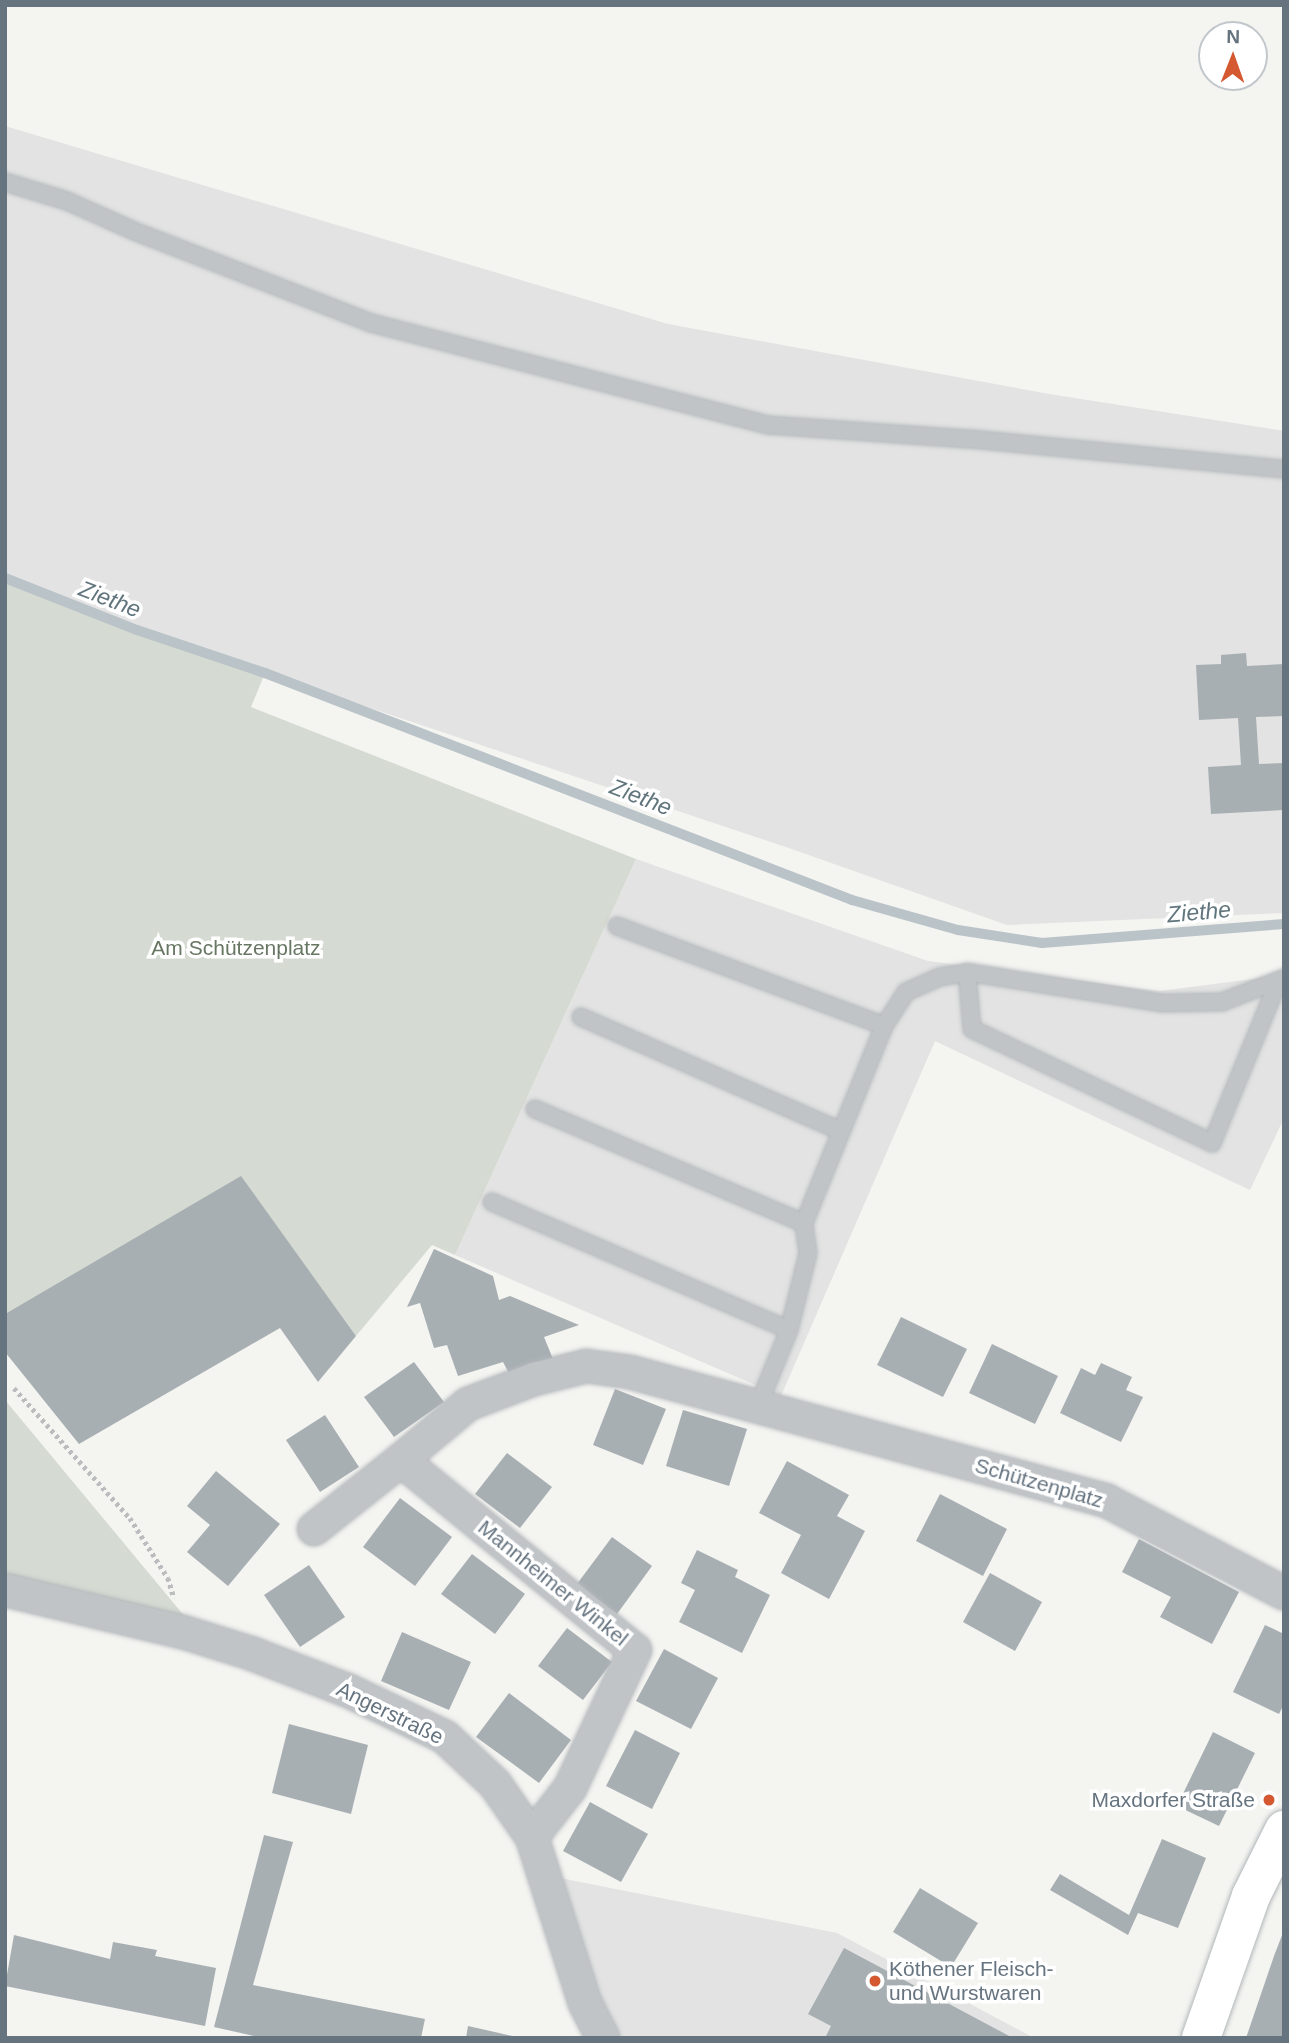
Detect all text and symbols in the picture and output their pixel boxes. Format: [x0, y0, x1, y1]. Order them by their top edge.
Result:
north arrow [1198, 21, 1268, 91]
text: N [1226, 26, 1240, 47]
water label: Ziethe [75, 575, 145, 623]
water label: Ziethe [606, 773, 676, 821]
water label: Ziethe [1166, 895, 1232, 929]
park label: Am Schützenplatz [151, 935, 321, 961]
street label: Schützenplatz [972, 1453, 1106, 1513]
street label: Mannheimer Winkel [473, 1515, 633, 1651]
street label: Angerstraße [333, 1676, 447, 1750]
place label: Maxdorfer Straße [1092, 1787, 1255, 1813]
marker: Maxdorfer Straße [1261, 1792, 1277, 1808]
place label: Köthener Fleisch- und Wurstwaren [889, 1956, 1054, 2006]
marker: Köthener Fleisch- und Wurstwaren [867, 1973, 883, 1989]

